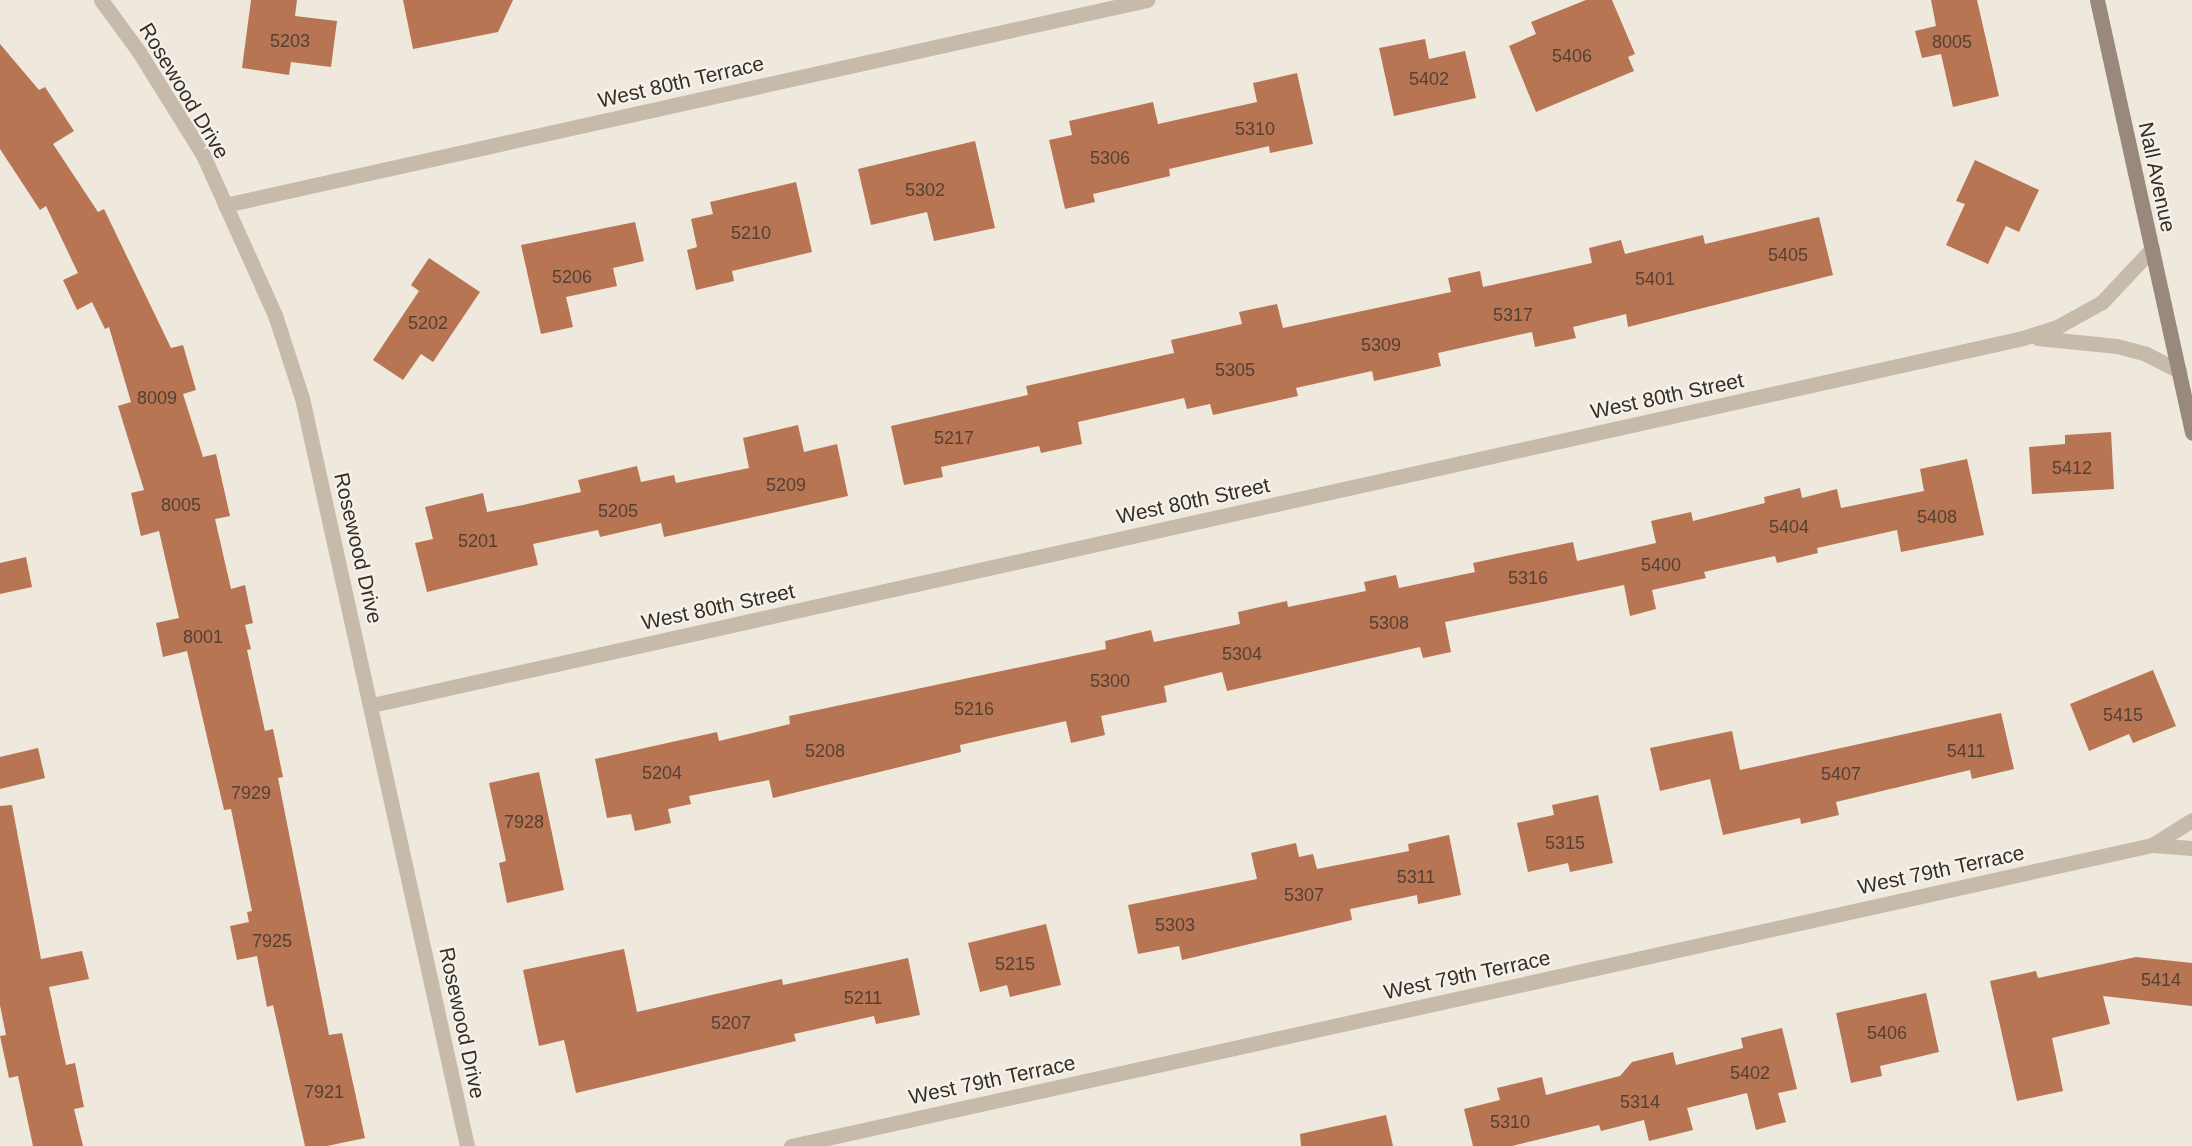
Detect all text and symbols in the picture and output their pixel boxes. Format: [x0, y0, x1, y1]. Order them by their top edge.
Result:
street label: Rosewood Drive [134, 18, 234, 164]
house number: 5203 [270, 30, 310, 52]
house number: 8005 [1932, 31, 1972, 53]
house number: 5406 [1552, 45, 1592, 67]
street label: West 80th Terrace [595, 51, 767, 113]
house number: 5402 [1409, 68, 1449, 90]
house number: 5310 [1235, 118, 1275, 140]
street label: Nall Avenue [2133, 119, 2181, 235]
house number: 5306 [1090, 147, 1130, 169]
house number: 5302 [905, 179, 945, 201]
house number: 5210 [731, 222, 771, 244]
house number: 5405 [1768, 244, 1808, 266]
house number: 5206 [552, 266, 592, 288]
house number: 5401 [1635, 268, 1675, 290]
house number: 5317 [1493, 304, 1533, 326]
house number: 5202 [408, 312, 448, 334]
house number: 5309 [1361, 334, 1401, 356]
house number: 5305 [1215, 359, 1255, 381]
street label: West 80th Street [1588, 367, 1746, 425]
house number: 8009 [137, 387, 177, 409]
house number: 5217 [934, 427, 974, 449]
house number: 5412 [2052, 457, 2092, 479]
street label: Rosewood Drive [328, 470, 388, 626]
street label: West 80th Street [1114, 472, 1272, 530]
house number: 5209 [766, 474, 806, 496]
house number: 8005 [161, 494, 201, 516]
house number: 5205 [598, 500, 638, 522]
house number: 5408 [1917, 506, 1957, 528]
house number: 5404 [1769, 516, 1809, 538]
house number: 5201 [458, 530, 498, 552]
house number: 5400 [1641, 554, 1681, 576]
house number: 5316 [1508, 567, 1548, 589]
street label: West 80th Street [639, 578, 797, 636]
house number: 5308 [1369, 612, 1409, 634]
house number: 8001 [183, 626, 223, 648]
house number: 5304 [1222, 643, 1262, 665]
house number: 5300 [1090, 670, 1130, 692]
house number: 5216 [954, 698, 994, 720]
house number: 5415 [2103, 704, 2143, 726]
house number: 5208 [805, 740, 845, 762]
house number: 5411 [1947, 740, 1985, 762]
house number: 5204 [642, 762, 682, 784]
house number: 5407 [1821, 763, 1861, 785]
house number: 7929 [231, 782, 271, 804]
house number: 7928 [504, 811, 544, 833]
house number: 5315 [1545, 832, 1585, 854]
street label: West 79th Terrace [1855, 840, 2027, 900]
house number: 5311 [1397, 866, 1435, 888]
house number: 5307 [1284, 884, 1324, 906]
house number: 5303 [1155, 914, 1195, 936]
house number: 7925 [252, 930, 292, 952]
street label: Rosewood Drive [434, 945, 490, 1101]
street label: West 79th Terrace [1381, 945, 1553, 1005]
house number: 5215 [995, 953, 1035, 975]
house number: 5414 [2141, 969, 2181, 991]
house number: 5211 [844, 987, 882, 1009]
house number: 5207 [711, 1012, 751, 1034]
house number: 5406 [1867, 1022, 1907, 1044]
street label: West 79th Terrace [906, 1050, 1078, 1110]
house number: 5402 [1730, 1062, 1770, 1084]
house number: 7921 [304, 1081, 344, 1103]
house number: 5314 [1620, 1091, 1660, 1113]
house number: 5310 [1490, 1111, 1530, 1133]

